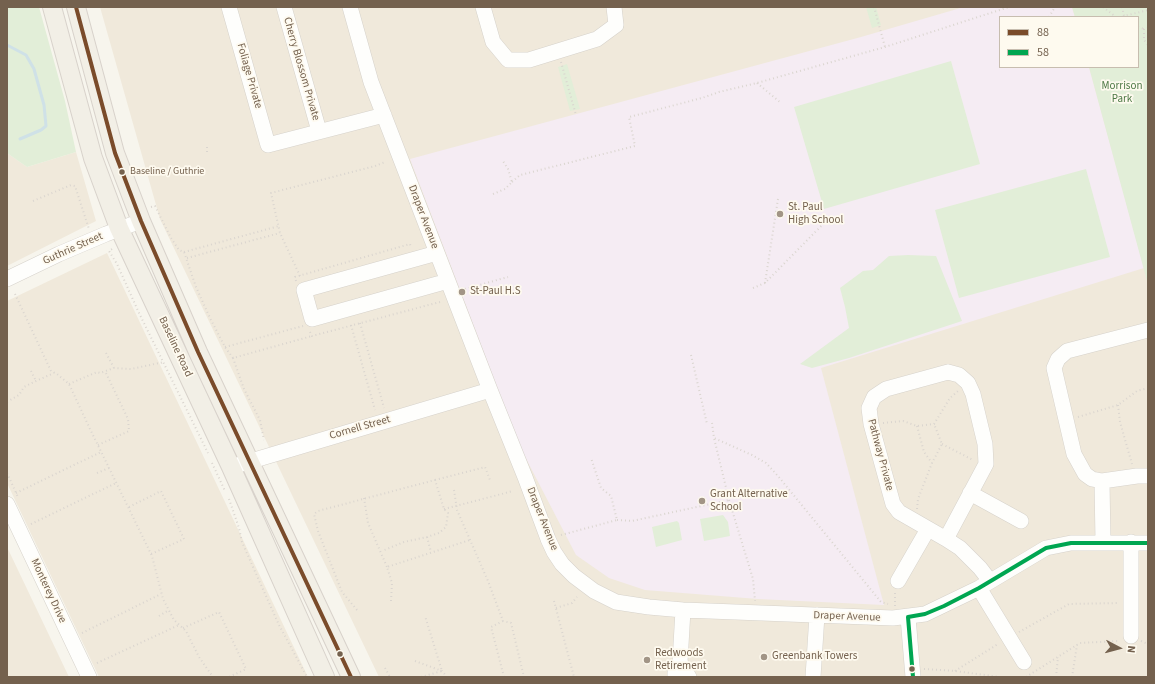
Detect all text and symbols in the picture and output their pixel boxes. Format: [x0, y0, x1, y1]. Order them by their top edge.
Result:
street label: Cherry Blossom Private [280, 16, 322, 122]
legend [999, 16, 1139, 68]
text: 88 [1037, 24, 1049, 41]
street label: Foliage Private [233, 42, 265, 110]
text: 58 [1037, 44, 1049, 61]
park label: Morrison Park [1102, 80, 1142, 106]
place label: Baseline / Guthrie [130, 166, 204, 178]
marker: Baseline / Guthrie [117, 167, 127, 177]
street label: Draper Avenue [405, 183, 441, 251]
place label: St. Paul High School [788, 201, 843, 227]
marker: St. Paul High School [775, 209, 785, 219]
street label: Guthrie Street [41, 230, 105, 268]
place label: St-Paul H.S [470, 285, 521, 299]
marker: St-Paul H.S [457, 287, 467, 297]
street label: Baseline Road [155, 315, 195, 379]
street label: Cornell Street [328, 413, 392, 443]
street label: Pathway Private [864, 418, 896, 492]
street label: Draper Avenue [523, 485, 561, 553]
place label: Grant Alternative School [710, 488, 788, 514]
marker: Grant Alternative School [697, 496, 707, 506]
street label: Monterey Drive [27, 557, 69, 625]
street label: Draper Avenue [813, 609, 881, 625]
north arrow [1099, 628, 1139, 668]
text: N [1124, 645, 1139, 654]
place label: Redwoods Retirement [655, 647, 706, 673]
unlabelled marker [335, 649, 345, 659]
place label: Greenbank Towers [772, 650, 857, 664]
marker: Greenbank Towers [759, 652, 769, 662]
marker: Redwoods Retirement [642, 655, 652, 665]
unlabelled marker [907, 664, 917, 674]

